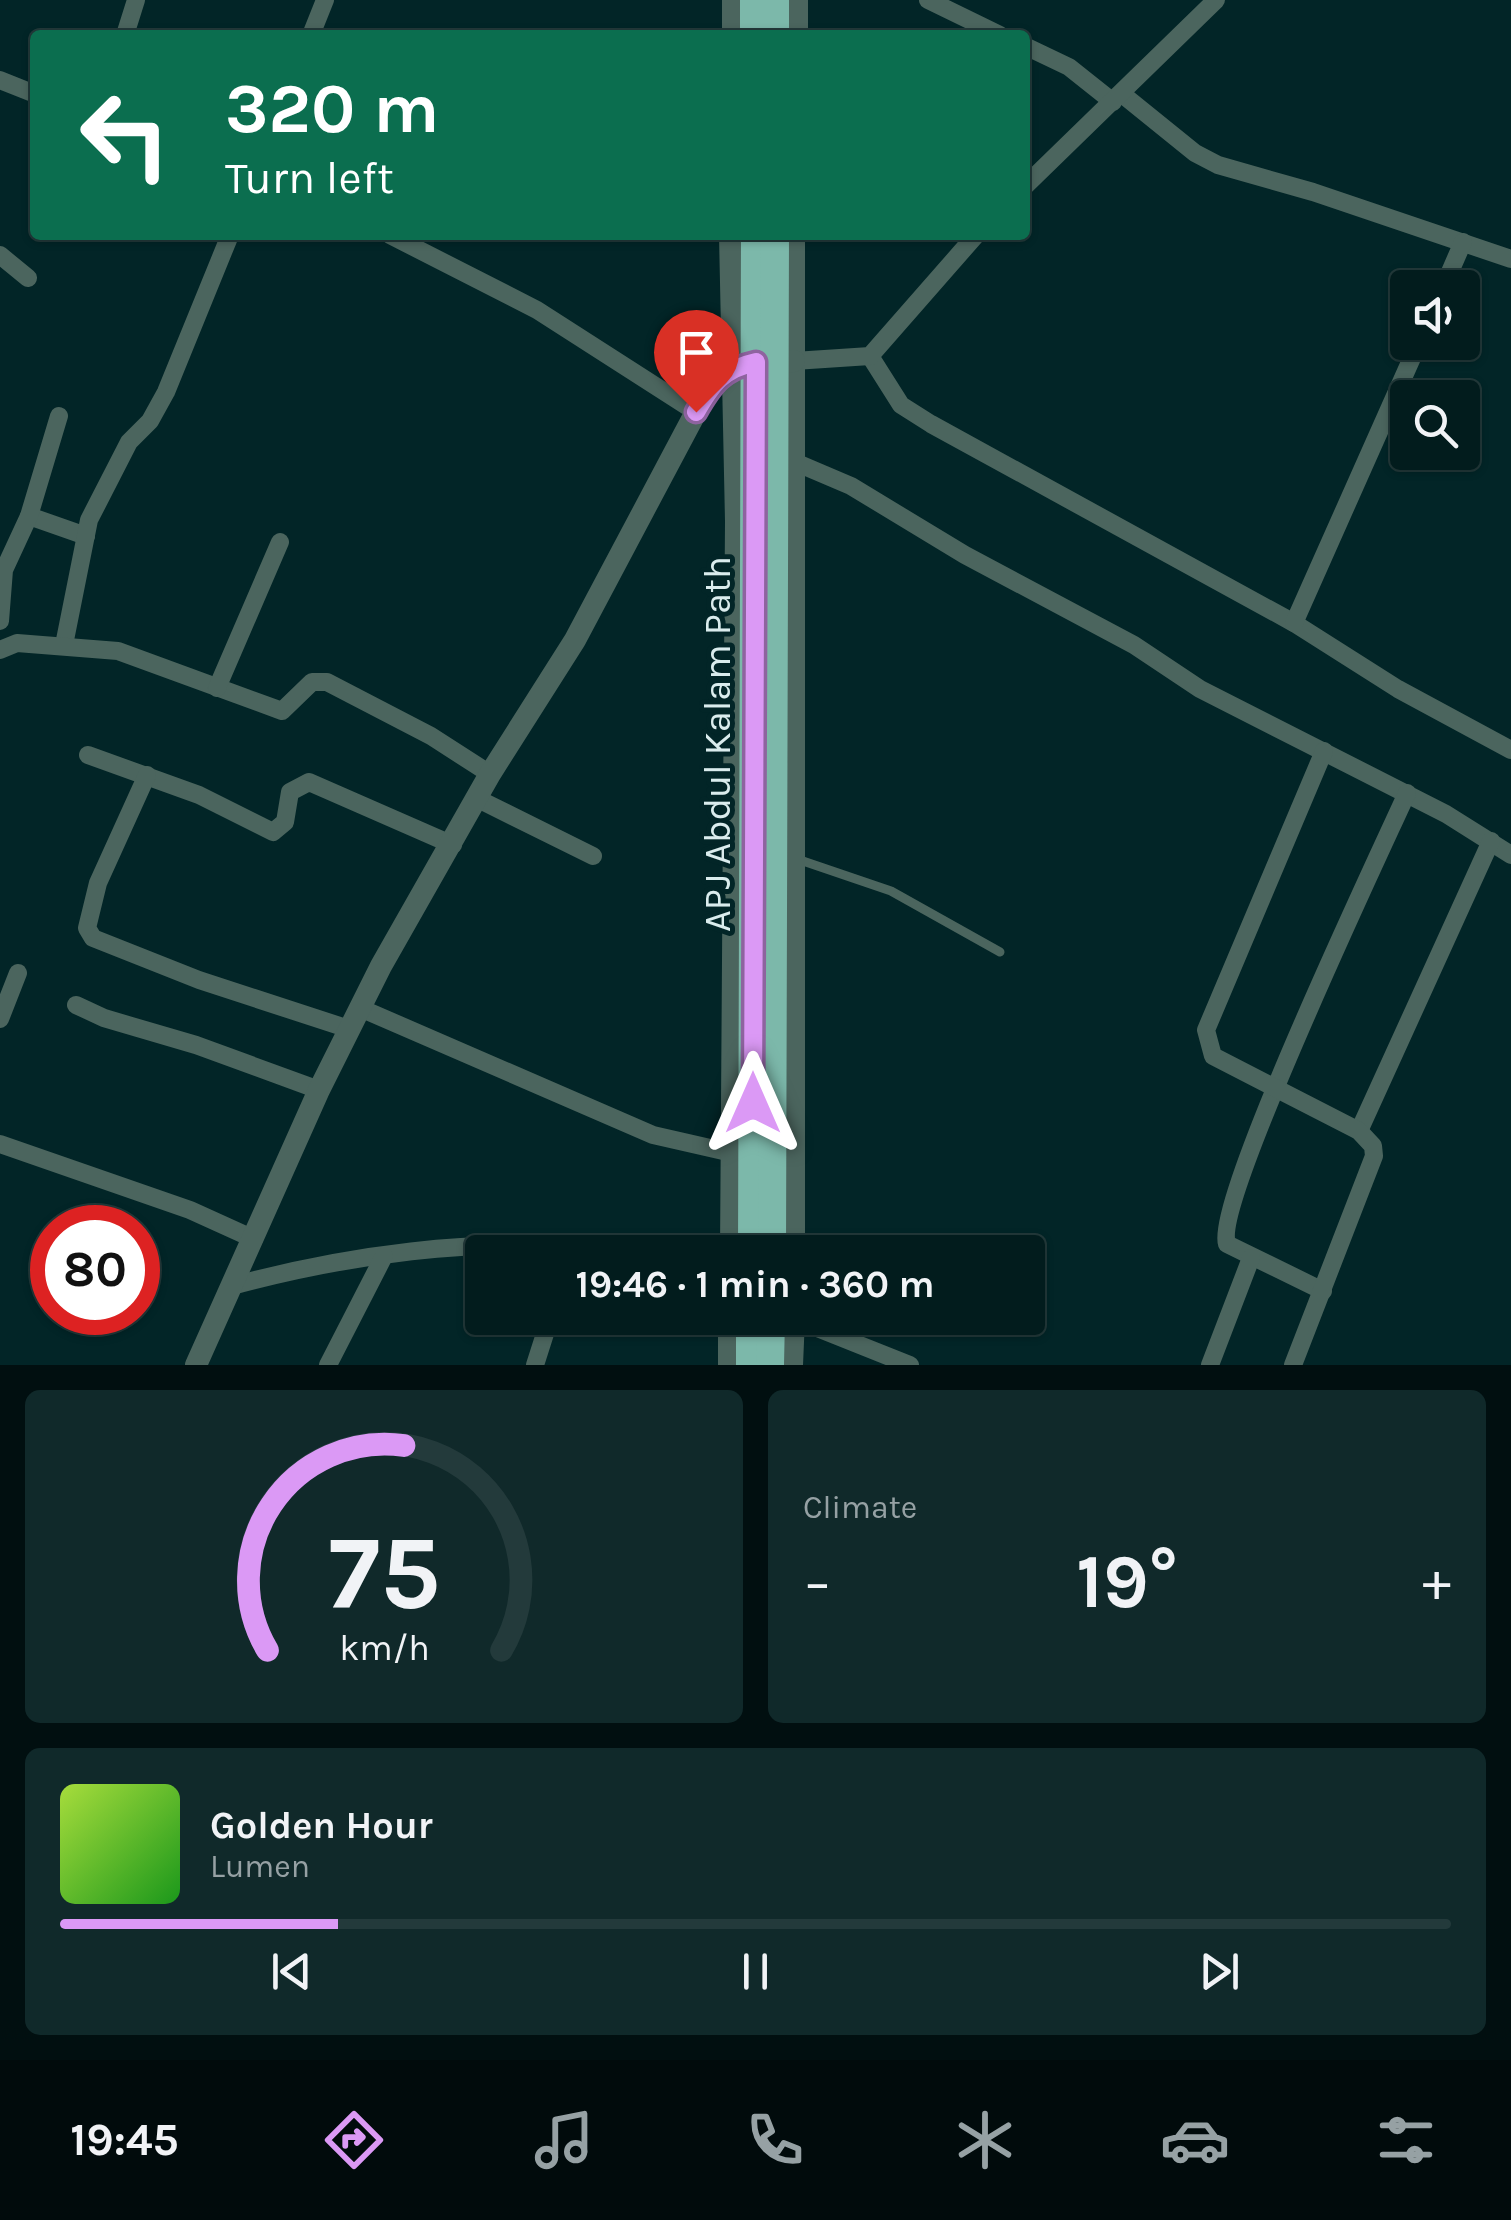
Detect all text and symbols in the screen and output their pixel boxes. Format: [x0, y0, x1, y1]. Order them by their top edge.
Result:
text: 320 m [225, 68, 439, 150]
icon: left [60, 70, 190, 200]
text: Turn left [225, 152, 394, 204]
map controls [1390, 270, 1480, 470]
button: sound [1390, 270, 1480, 360]
pin [654, 310, 739, 413]
icon: arrive [669, 325, 724, 380]
button: search [1390, 380, 1480, 470]
street label: APJ Abdul Kalam Path [695, 556, 740, 932]
position arrow [701, 1051, 805, 1155]
speed limit sign: 80 [30, 1205, 160, 1335]
text: 19:46 · 1 min · 360 m [575, 1262, 935, 1307]
text: Climate [803, 1489, 917, 1526]
text: 75 [328, 1513, 440, 1634]
text: 19° [1076, 1538, 1178, 1626]
text: − [803, 1550, 832, 1614]
text: + [1422, 1550, 1451, 1614]
text: km/h [339, 1627, 429, 1669]
text: Golden Hour [210, 1803, 433, 1848]
text: Lumen [210, 1848, 310, 1885]
icon: previous [264, 1944, 319, 1999]
icon: pause [728, 1944, 783, 1999]
icon: next [1192, 1944, 1247, 1999]
icon: directions [319, 2105, 389, 2175]
icon: music [529, 2105, 599, 2175]
icon: phone [740, 2105, 810, 2175]
icon: climate [950, 2105, 1020, 2175]
icon: car [1160, 2105, 1230, 2175]
icon: filters [1371, 2105, 1441, 2175]
text: 19:45 [70, 2114, 179, 2166]

